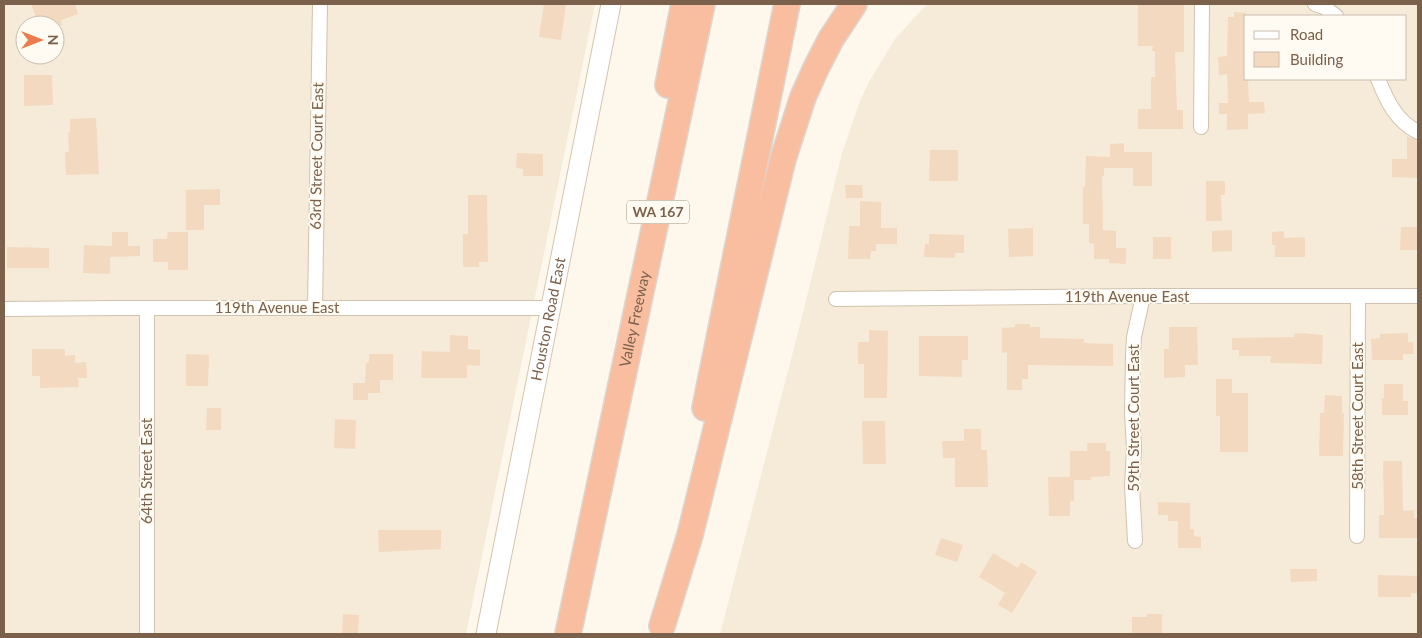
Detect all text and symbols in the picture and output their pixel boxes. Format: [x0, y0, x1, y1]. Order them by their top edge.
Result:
north arrow [15, 15, 65, 65]
legend [1244, 15, 1407, 80]
text: Road [1290, 25, 1323, 43]
text: N [45, 35, 62, 45]
text: Building [1290, 50, 1343, 68]
street label: 63rd Street Court East [306, 81, 326, 230]
road number: WA 167 [627, 200, 689, 223]
street label: Houston Road East [526, 255, 569, 382]
street label: Valley Freeway [615, 269, 653, 369]
street label: 119th Avenue East [1065, 287, 1190, 305]
street label: 119th Avenue East [215, 298, 340, 316]
street label: 58th Street Court East [1348, 342, 1366, 490]
street label: 59th Street Court East [1124, 344, 1142, 492]
street label: 64th Street East [137, 417, 155, 524]

